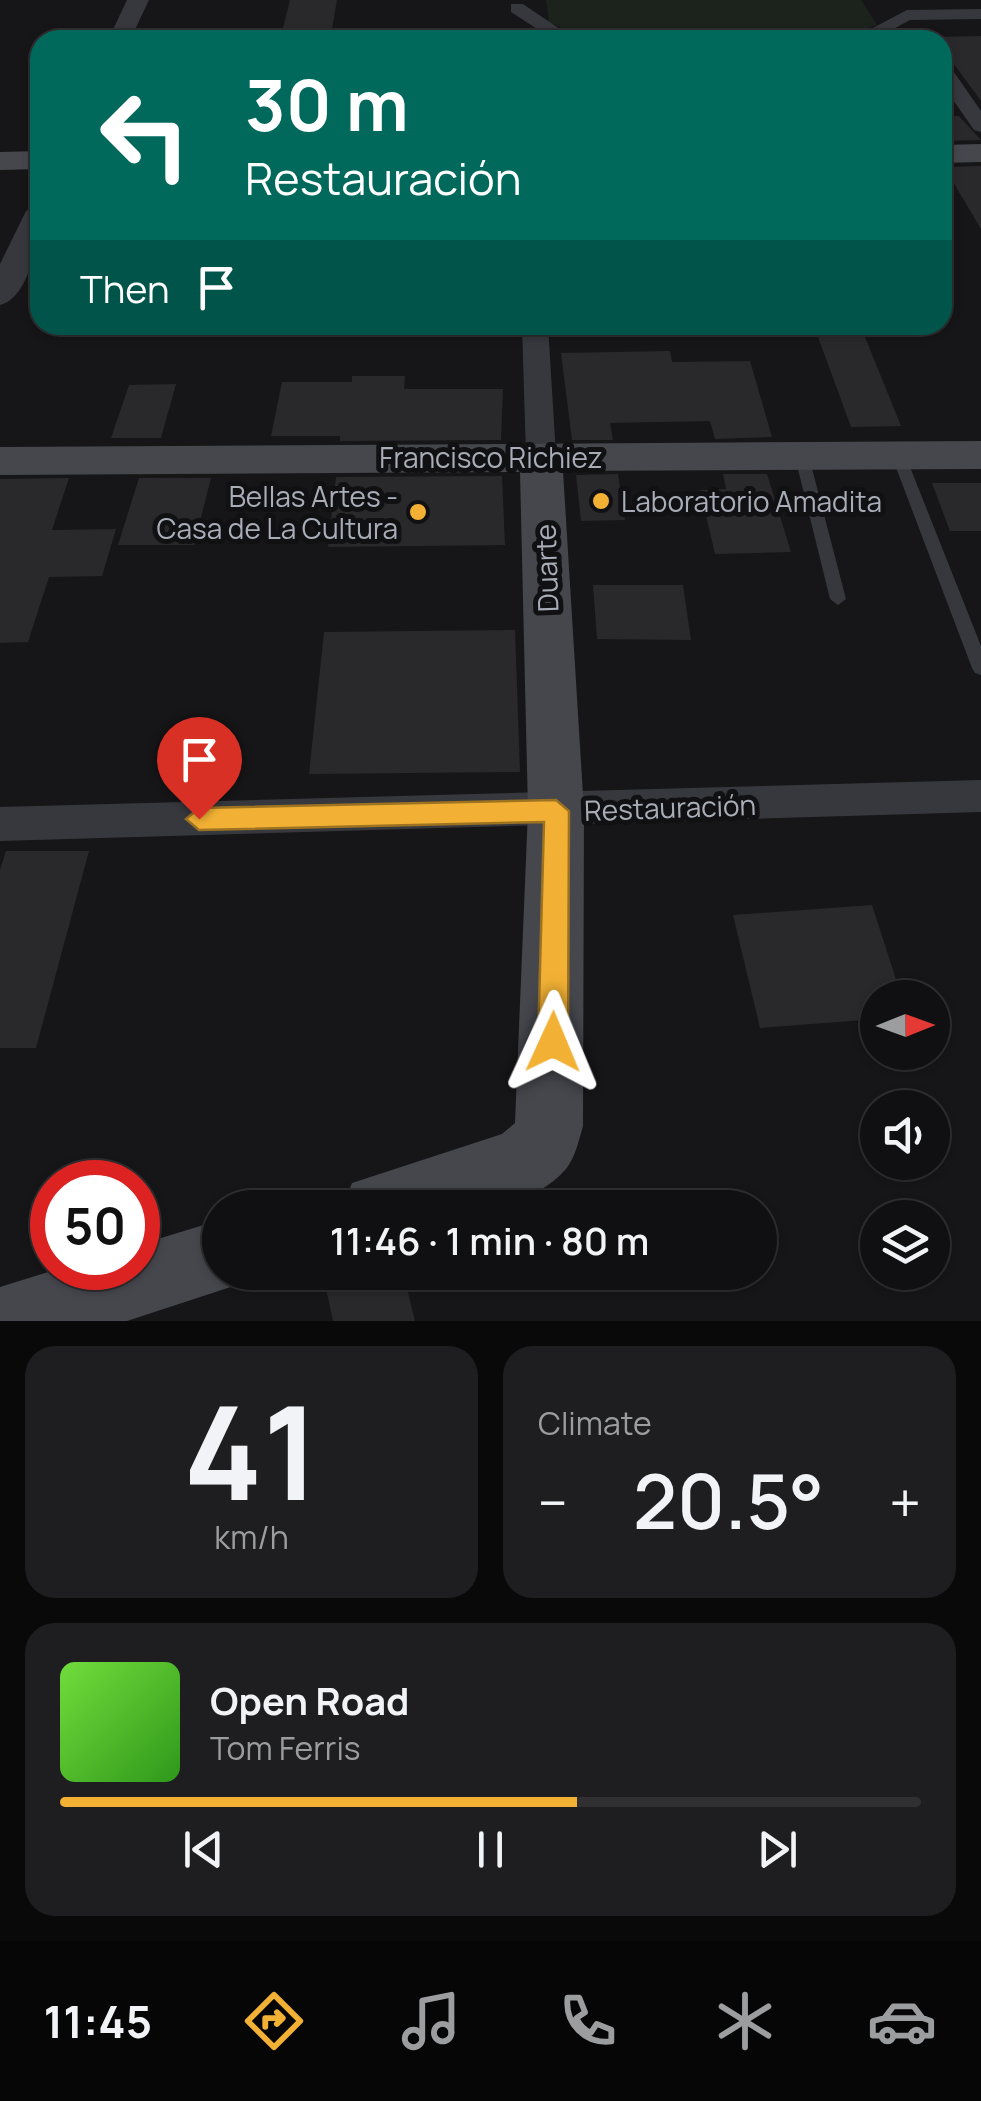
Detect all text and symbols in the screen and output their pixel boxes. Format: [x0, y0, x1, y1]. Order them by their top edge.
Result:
text: 30 m [245, 56, 409, 152]
icon: left [80, 70, 210, 200]
text: Restauración [245, 147, 521, 209]
icon: arrive [189, 260, 244, 315]
text: Then [80, 262, 169, 314]
street label: Francisco Richiez [379, 438, 603, 476]
place label: Bellas Artes - Casa de La Cultura [156, 477, 398, 547]
place label: Laboratorio Amadita [621, 482, 882, 520]
marker: Laboratorio Amadita [590, 490, 612, 512]
marker: Bellas Artes - Casa de La Cultura [407, 501, 429, 523]
street label: Duarte [525, 523, 567, 613]
pin [157, 717, 242, 820]
icon: arrive [172, 732, 227, 787]
street label: Restauración [583, 785, 757, 829]
north arrow [860, 980, 950, 1070]
map controls [860, 980, 950, 1290]
position arrow [501, 990, 605, 1094]
button: sound [860, 1090, 950, 1180]
speed limit sign: 50 [30, 1160, 160, 1290]
button: layers [860, 1200, 950, 1290]
text: 11:46 · 1 min · 80 m [330, 1214, 649, 1266]
text: 41 [183, 1361, 320, 1539]
text: Climate [538, 1401, 652, 1445]
text: 20.5° [633, 1449, 824, 1552]
text: − [538, 1464, 568, 1540]
text: + [889, 1464, 921, 1540]
text: km/h [214, 1515, 289, 1559]
text: Open Road [210, 1674, 409, 1726]
text: Tom Ferris [210, 1726, 361, 1770]
icon: previous [176, 1822, 231, 1877]
icon: pause [463, 1822, 518, 1877]
icon: next [750, 1822, 805, 1877]
icon: directions [239, 1986, 309, 2056]
icon: music [396, 1986, 466, 2056]
icon: phone [553, 1986, 623, 2056]
icon: climate [710, 1986, 780, 2056]
icon: car [867, 1986, 937, 2056]
text: 11:45 [44, 1990, 152, 2052]

